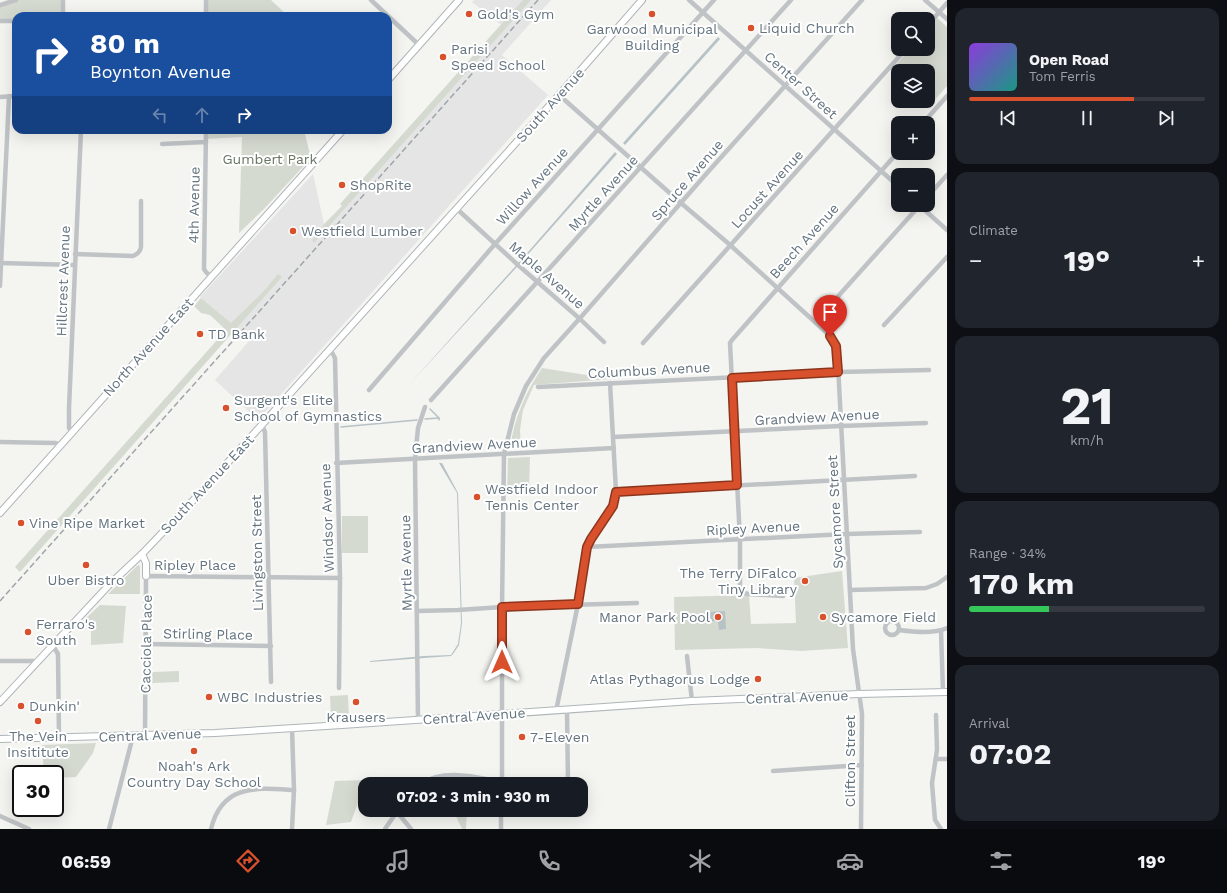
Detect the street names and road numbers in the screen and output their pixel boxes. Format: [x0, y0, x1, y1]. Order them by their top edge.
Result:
street label: Center Street [761, 48, 841, 122]
street label: South Avenue [513, 65, 587, 145]
street label: Spruce Avenue [648, 136, 726, 224]
street label: Willow Avenue [493, 144, 571, 228]
street label: Locust Avenue [728, 146, 806, 232]
street label: Myrtle Avenue [565, 152, 641, 234]
street label: 4th Avenue [185, 166, 203, 244]
street label: Beech Avenue [766, 200, 842, 282]
street label: Hillcrest Avenue [53, 225, 73, 337]
street label: Maple Avenue [506, 238, 588, 312]
street label: North Avenue East [100, 294, 197, 400]
street label: Columbus Avenue [587, 359, 711, 381]
street label: Grandview Avenue [754, 406, 880, 428]
street label: South Avenue East [157, 431, 257, 537]
street label: Grandview Avenue [411, 434, 537, 456]
street label: Sycamore Street [824, 455, 846, 569]
street label: Windsor Avenue [317, 463, 337, 573]
street label: Livingston Street [248, 495, 266, 611]
street label: Myrtle Avenue [397, 515, 415, 611]
street label: Ripley Avenue [705, 518, 801, 538]
street label: Ripley Place [154, 557, 236, 573]
street label: Cacciola Place [137, 595, 155, 693]
street label: Stirling Place [163, 625, 253, 643]
street label: Central Avenue [745, 687, 849, 707]
street label: Central Avenue [422, 704, 526, 728]
street label: Clifton Street [842, 715, 858, 807]
street label: Central Avenue [98, 725, 202, 745]

